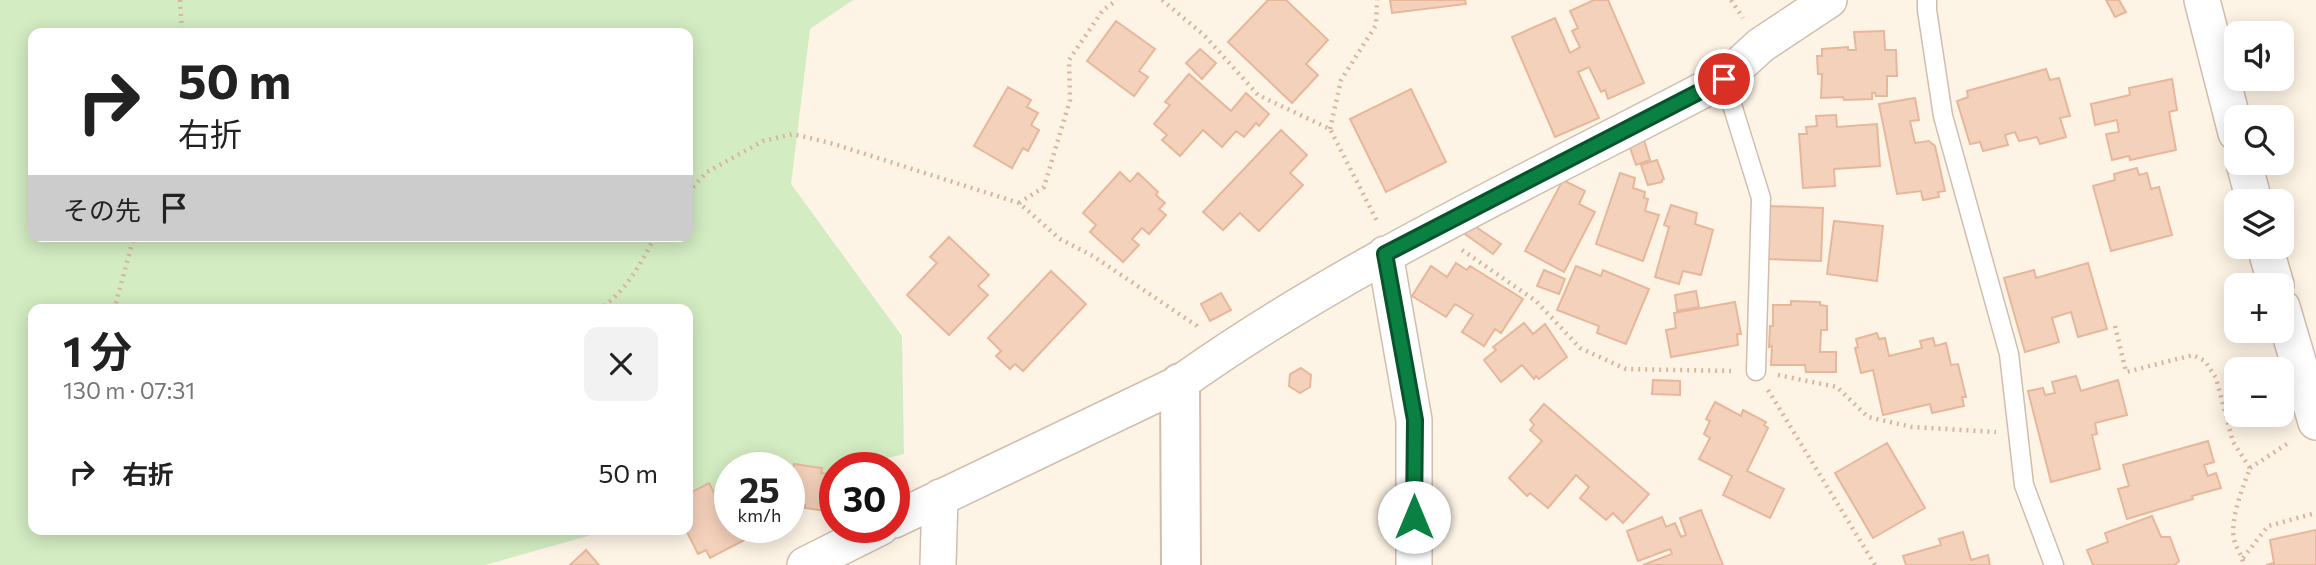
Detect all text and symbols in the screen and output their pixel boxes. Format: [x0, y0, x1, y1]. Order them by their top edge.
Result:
map controls [2224, 21, 2294, 427]
button: sound [2224, 21, 2294, 91]
text: 50 m [178, 49, 291, 109]
pin [1694, 49, 1754, 109]
icon: right [63, 56, 154, 147]
icon: arrive [1705, 60, 1743, 98]
button: search [2224, 105, 2294, 175]
text: 右折 [178, 113, 242, 153]
icon: arrive [155, 189, 193, 227]
button: layers [2224, 189, 2294, 259]
text: その先 [63, 194, 141, 225]
button: + [2224, 273, 2294, 343]
text: 1 分 [63, 324, 132, 376]
button: close [584, 327, 658, 401]
button: − [2224, 357, 2294, 427]
text: 130 m · 07:31 [63, 376, 195, 404]
speed limit sign: 30 [819, 452, 910, 543]
icon: right [63, 453, 101, 491]
text: 50 m [598, 457, 658, 488]
text: 右折 [122, 458, 174, 489]
text: 25 [739, 467, 780, 510]
position arrow [1377, 480, 1451, 554]
text: km/h [738, 504, 781, 526]

